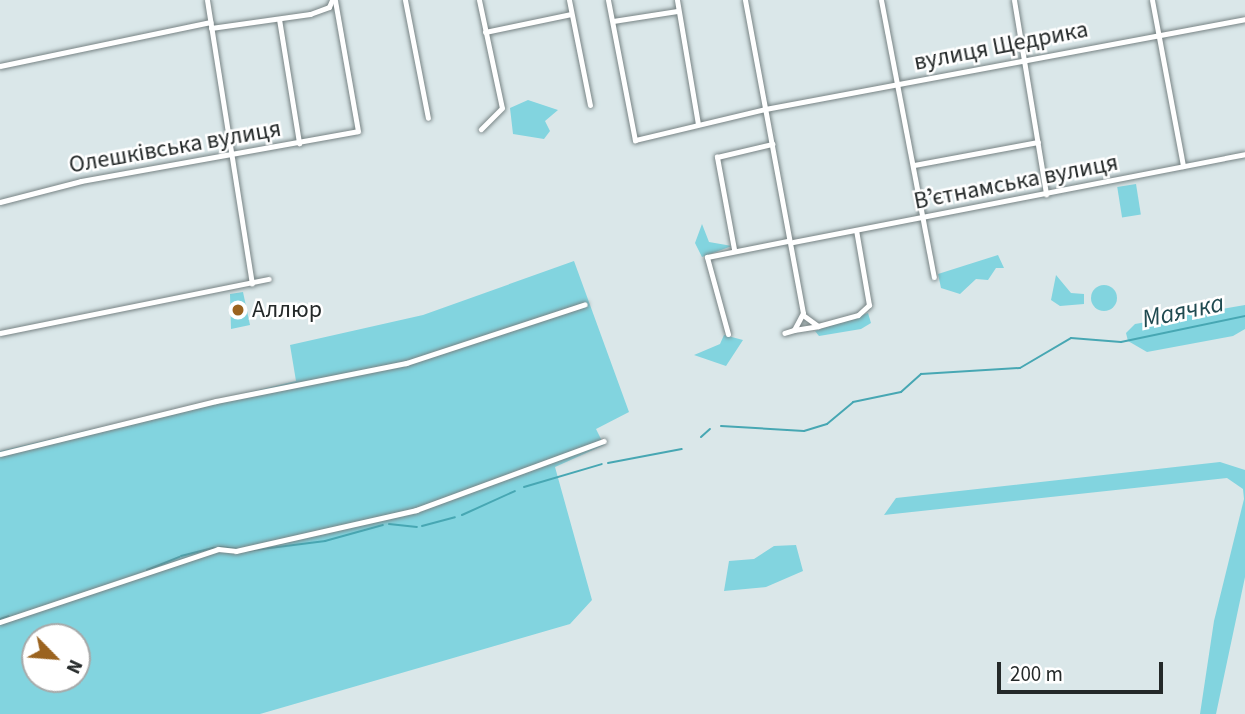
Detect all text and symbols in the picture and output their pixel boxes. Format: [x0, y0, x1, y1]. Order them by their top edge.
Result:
street label: вулиця Щедрика [911, 15, 1091, 77]
street label: Олешківська вулиця [67, 114, 283, 180]
street label: Вʼєтнамська вулиця [911, 148, 1121, 216]
water label: Маячка [1139, 287, 1227, 335]
place label: Аллюр [252, 296, 322, 324]
marker: Аллюр [230, 302, 246, 318]
north arrow [21, 623, 91, 693]
scale bar [1000, 648, 1166, 692]
text: N [59, 655, 89, 678]
text: 200 m [1010, 659, 1063, 689]

